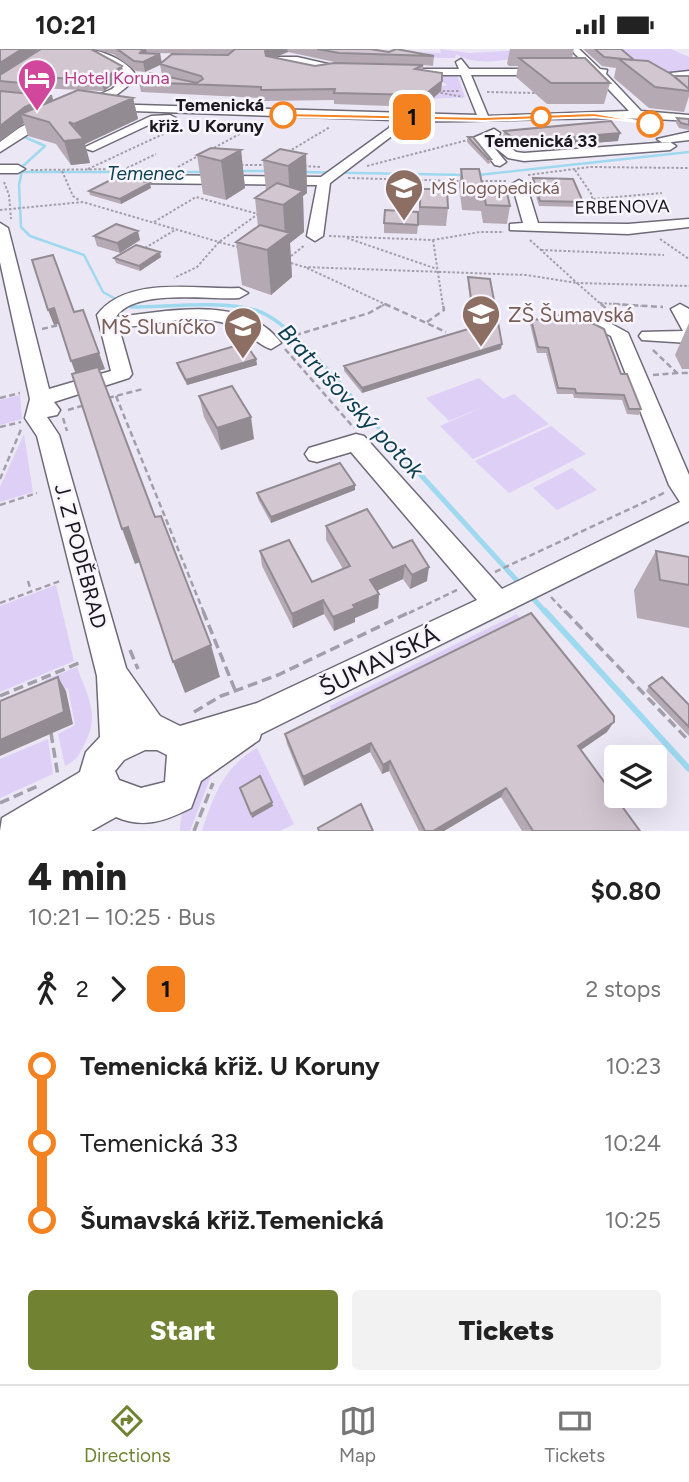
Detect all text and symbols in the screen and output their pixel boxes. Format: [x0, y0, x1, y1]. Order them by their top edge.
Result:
text: 10:21 [35, 9, 97, 41]
hotel icon: Hotel Koruna [16, 57, 58, 112]
place label: Hotel Koruna [64, 67, 170, 89]
place label: Temenická křiž. U Koruny [149, 94, 265, 137]
line badge: 1 [389, 94, 435, 140]
marker: Temenická křiž. U Koruny [270, 102, 296, 128]
text: 1 [407, 102, 417, 131]
marker: Temenická 33 [531, 107, 551, 127]
unlabelled marker [637, 111, 663, 137]
place label: Temenická 33 [485, 130, 597, 152]
water label: Temenec [107, 162, 185, 185]
school or university icon: MŠ logopedická [383, 167, 425, 222]
place label: MŠ logopedická [431, 177, 560, 199]
street label: ERBENOVA [574, 195, 670, 219]
school or university icon: ZŠ Šumavská [460, 293, 502, 348]
place label: ZŠ Šumavská [508, 302, 634, 327]
school or university icon: MŠ Sluníčko [222, 305, 264, 360]
place label: MŠ Sluníčko [101, 314, 216, 339]
water label: Bratrušovský potok [272, 318, 430, 485]
street label: J. Z PODĚBRAD [50, 481, 112, 631]
street label: ŠUMAVSKÁ [314, 619, 444, 702]
map controls [604, 745, 667, 808]
button: layers [604, 745, 667, 808]
text: 4 min [28, 854, 127, 900]
text: $0.80 [591, 875, 661, 907]
text: 10:21 – 10:25 · Bus [28, 903, 215, 931]
icon: walk [28, 970, 66, 1008]
icon: forward [99, 970, 137, 1008]
text: 1 [161, 974, 171, 1003]
text: 2 [76, 975, 89, 1003]
text: 2 stops [585, 975, 661, 1003]
text: Temenická křiž. U Koruny [80, 1050, 380, 1082]
text: 10:23 [606, 1052, 661, 1080]
text: Temenická 33 [80, 1127, 238, 1159]
text: 10:24 [604, 1129, 661, 1157]
text: Šumavská křiž.Temenická [80, 1204, 384, 1236]
text: 10:25 [605, 1206, 661, 1234]
button: Start [28, 1290, 338, 1370]
button: Tickets [352, 1290, 661, 1370]
tab: Directions [84, 1402, 171, 1467]
tab: Map [339, 1402, 377, 1467]
tab: Tickets [544, 1402, 605, 1467]

